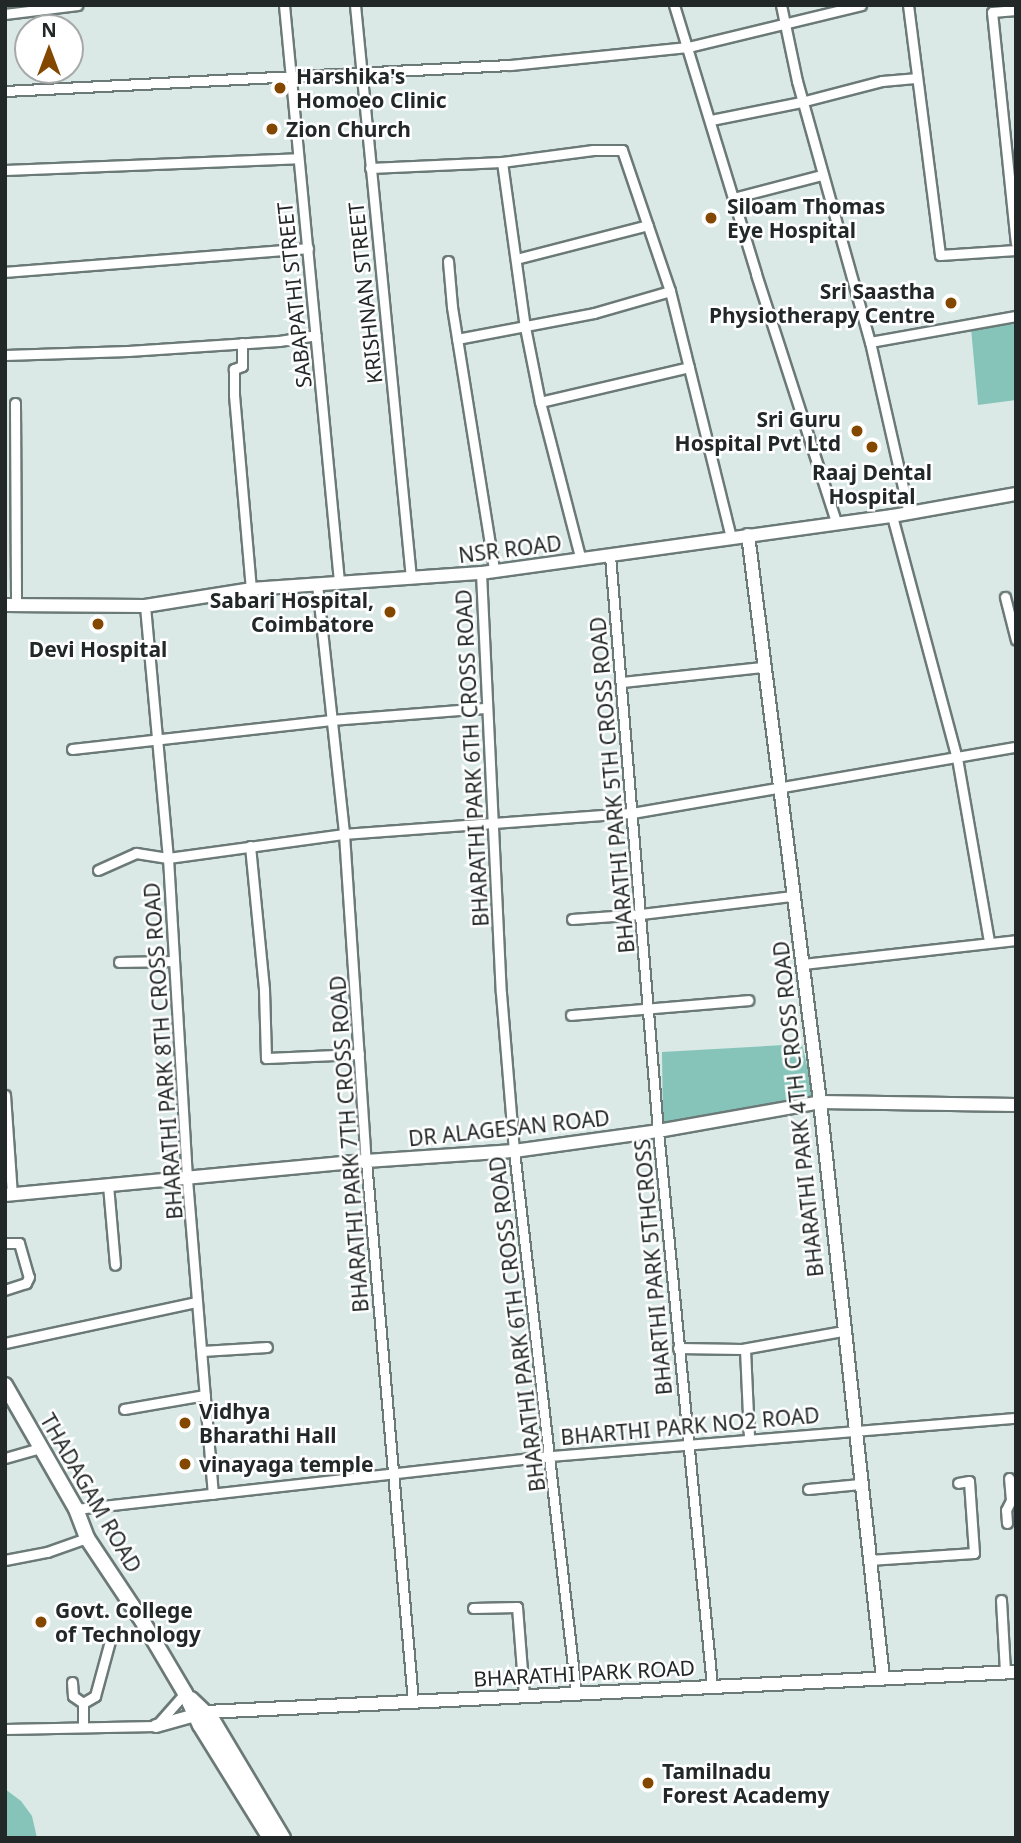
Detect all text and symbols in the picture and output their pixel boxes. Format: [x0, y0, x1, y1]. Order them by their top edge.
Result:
north arrow [14, 14, 84, 84]
text: N [41, 17, 57, 43]
place label: Harshika's Homoeo Clinic [296, 63, 447, 113]
marker: Harshika's Homoeo Clinic [270, 78, 290, 98]
place label: Zion Church [286, 116, 411, 142]
marker: Zion Church [264, 121, 280, 137]
place label: Siloam Thomas Eye Hospital [727, 193, 885, 243]
street label: SABAPATHI STREET [272, 201, 316, 389]
street label: KRISHNAN STREET [343, 201, 387, 385]
marker: Siloam Thomas Eye Hospital [701, 208, 721, 228]
place label: Sri Saastha Physiotherapy Centre [709, 278, 935, 328]
marker: Sri Saastha Physiotherapy Centre [941, 293, 961, 313]
place label: Sri Guru Hospital Pvt Ltd [675, 406, 841, 456]
marker: Sri Guru Hospital Pvt Ltd [847, 421, 867, 441]
marker: Raaj Dental Hospital [862, 437, 882, 457]
place label: Raaj Dental Hospital [812, 459, 932, 509]
street label: NSR ROAD [457, 530, 563, 568]
place label: Sabari Hospital, Coimbatore [210, 587, 374, 637]
street label: BHARATHI PARK 6TH CROSS ROAD [451, 589, 493, 927]
marker: Sabari Hospital, Coimbatore [380, 602, 400, 622]
marker: Devi Hospital [88, 614, 108, 634]
street label: BHARATHI PARK 5TH CROSS ROAD [585, 616, 639, 954]
place label: Devi Hospital [29, 636, 167, 662]
street label: BHARATHI PARK 8TH CROSS ROAD [139, 882, 187, 1220]
street label: BHARATHI PARK 4TH CROSS ROAD [768, 940, 828, 1278]
street label: BHARATHI PARK 7TH CROSS ROAD [325, 975, 373, 1313]
street label: DR ALAGESAN ROAD [407, 1105, 611, 1151]
street label: BHARTHI PARK 5THCROSS [629, 1138, 677, 1396]
street label: BHARATHI PARK 6TH CROSS ROAD [484, 1155, 550, 1493]
place label: Vidhya Bharathi Hall [199, 1398, 336, 1448]
street label: BHARTHI PARK NO2 ROAD [560, 1402, 820, 1450]
street label: THADAGAM ROAD [35, 1409, 147, 1577]
marker: Vidhya Bharathi Hall [177, 1415, 193, 1431]
place label: vinayaga temple [199, 1451, 374, 1477]
marker: vinayaga temple [177, 1456, 193, 1472]
place label: Govt. College of Technology [55, 1597, 201, 1647]
marker: Govt. College of Technology [33, 1614, 49, 1630]
street label: BHARATHI PARK ROAD [473, 1655, 695, 1691]
place label: Tamilnadu Forest Academy [662, 1758, 829, 1808]
marker: Tamilnadu Forest Academy [640, 1775, 656, 1791]

